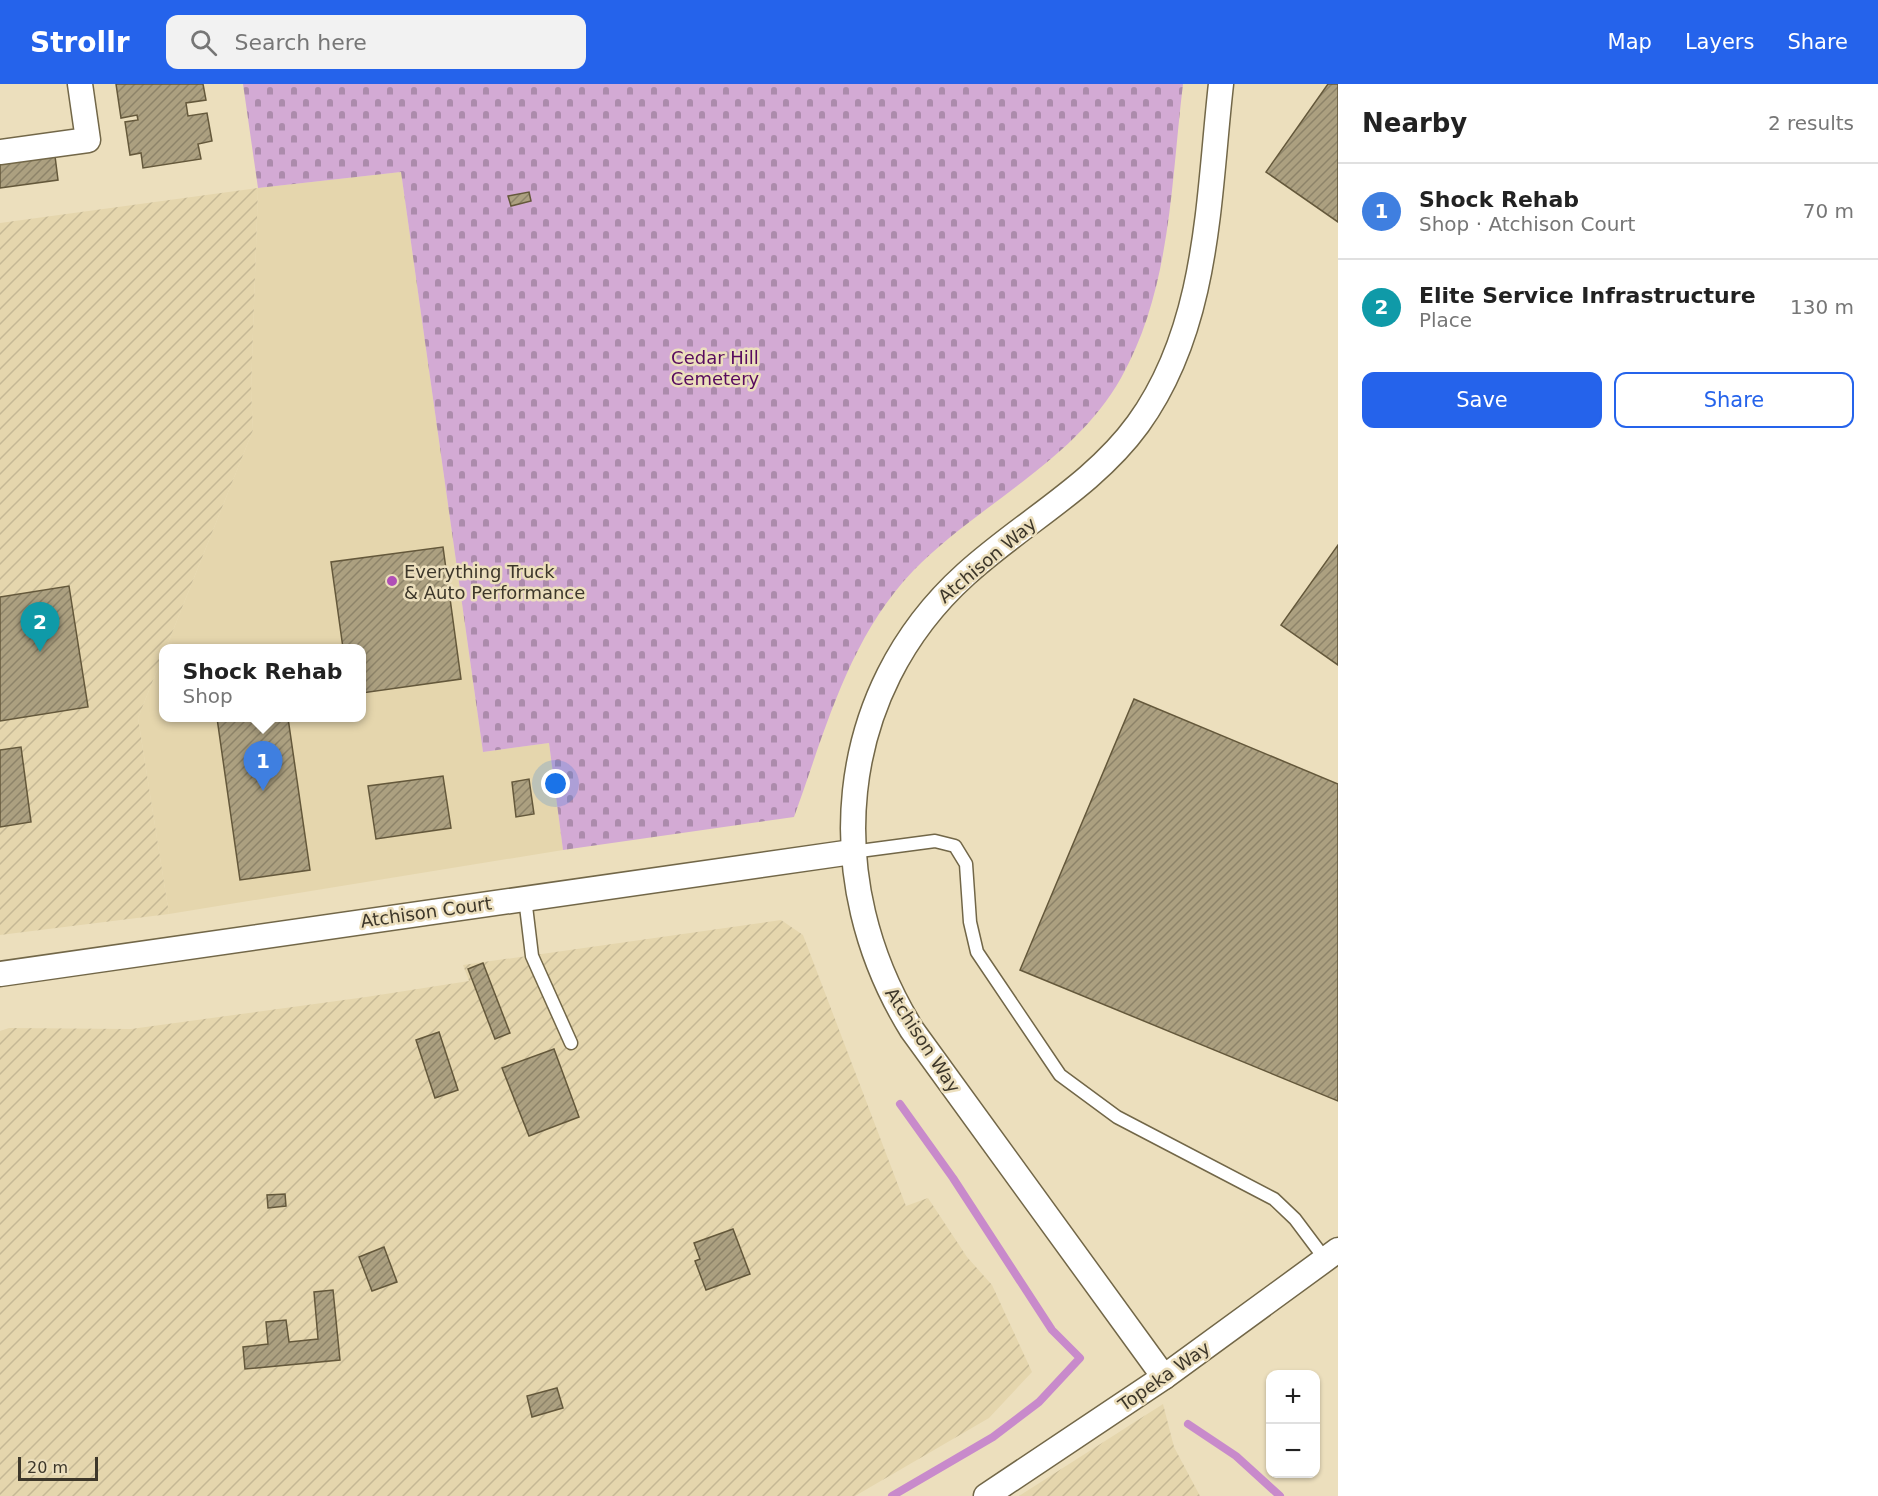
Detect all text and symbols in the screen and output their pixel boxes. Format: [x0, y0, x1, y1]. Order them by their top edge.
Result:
search box [166, 15, 586, 69]
text: Strollr [30, 26, 130, 59]
icon: search [187, 26, 220, 59]
text: Search here [235, 30, 367, 55]
text: Map [1608, 30, 1652, 54]
text: Layers [1685, 30, 1754, 54]
text: Share [1787, 30, 1848, 54]
text: Nearby [1362, 108, 1467, 138]
text: 2 results [1768, 111, 1854, 135]
text: Shock Rehab [1419, 187, 1579, 212]
text: 1 [1375, 199, 1388, 223]
text: 70 m [1803, 199, 1854, 223]
text: Shop · Atchison Court [1419, 212, 1635, 236]
text: Elite Service Infrastructure [1419, 283, 1756, 308]
text: 2 [1375, 295, 1388, 319]
text: 130 m [1790, 295, 1854, 319]
text: Place [1419, 308, 1472, 332]
park label: Cedar Hill Cemetery [671, 347, 760, 389]
button: Save [1362, 372, 1602, 428]
button: Share [1614, 372, 1854, 428]
street label: Atchison Way [934, 513, 1040, 607]
place label: Everything Truck & Auto Performance [404, 561, 585, 603]
marker: Everything Truck & Auto Performance [385, 574, 399, 588]
pin: 2 [20, 602, 60, 652]
popup [159, 644, 366, 722]
text: Shock Rehab [182, 659, 343, 684]
text: Shop [182, 684, 233, 708]
pin: 1 [244, 742, 282, 791]
your location [541, 769, 570, 798]
street label: Atchison Court [359, 892, 493, 932]
street label: Atchison Way [881, 983, 965, 1097]
street label: Topeka Way [1113, 1337, 1214, 1416]
map controls [1266, 1370, 1320, 1478]
button: + [1266, 1370, 1320, 1424]
button: − [1266, 1424, 1320, 1478]
scale bar [18, 1454, 98, 1482]
text: 20 m [27, 1458, 68, 1477]

